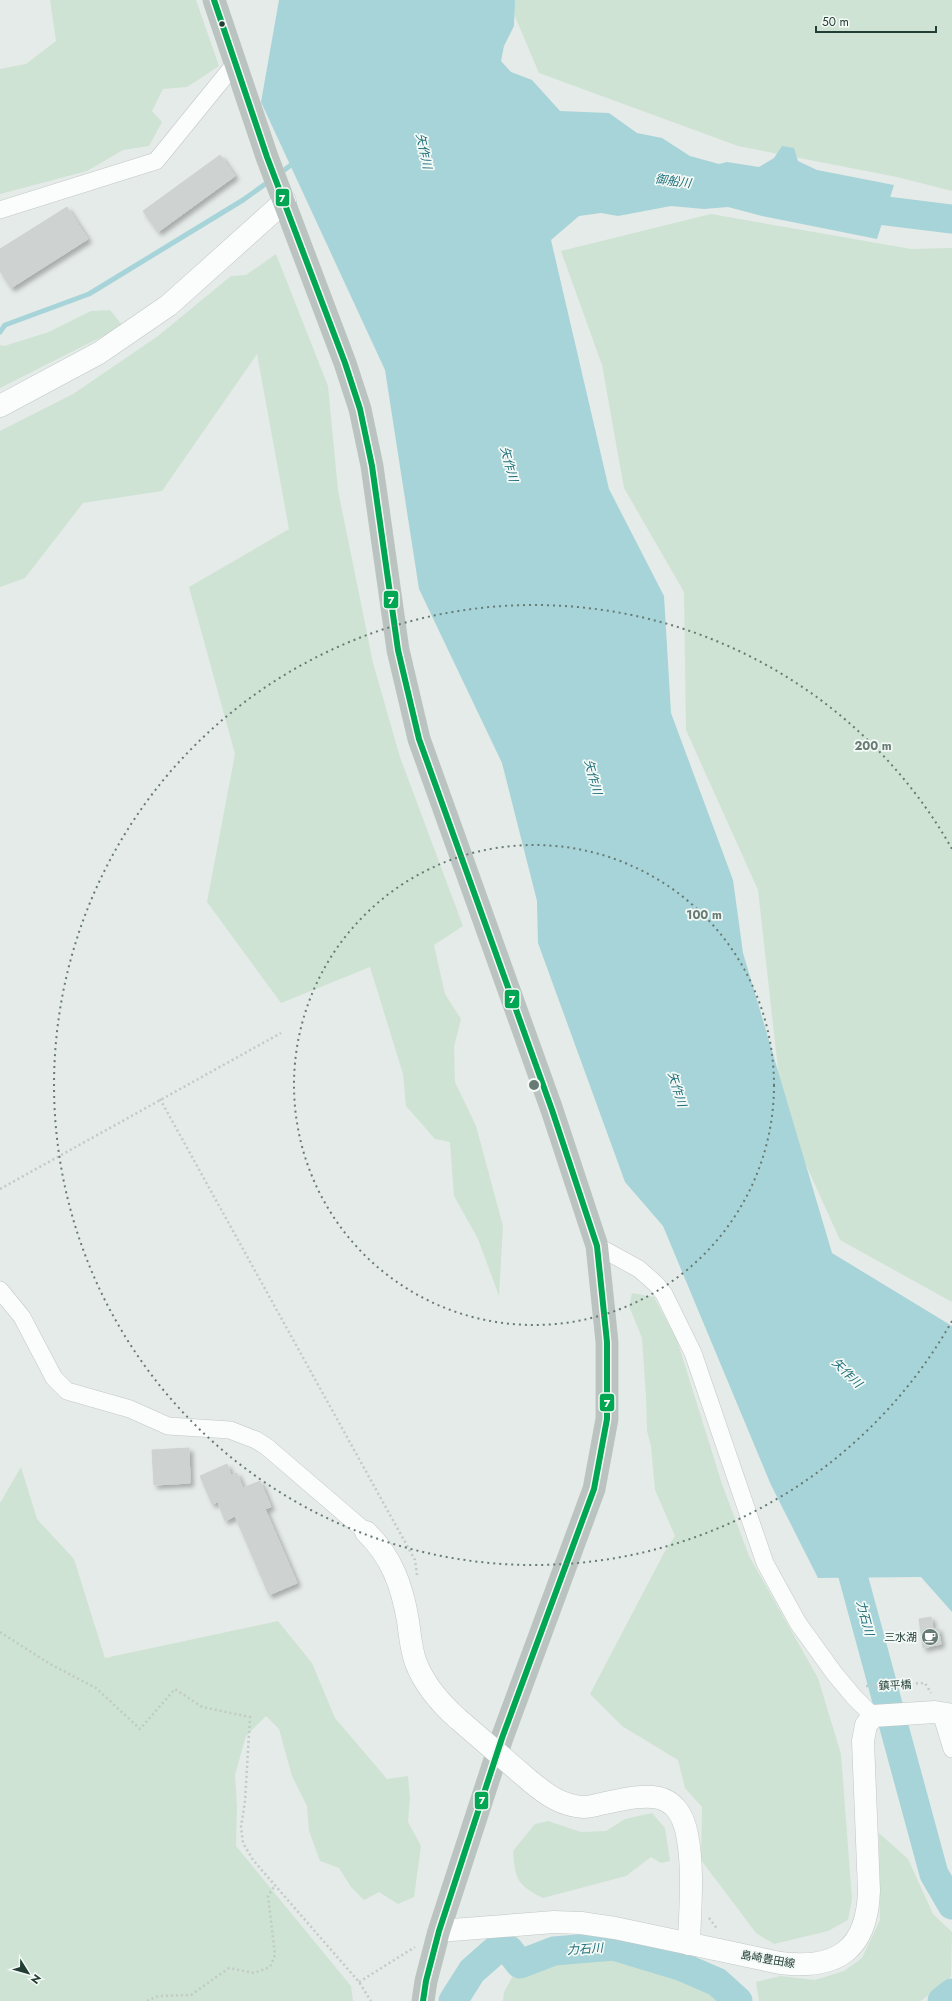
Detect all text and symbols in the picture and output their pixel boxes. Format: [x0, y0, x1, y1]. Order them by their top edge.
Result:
scale bar [816, 8, 936, 34]
text: 50 m [822, 13, 849, 31]
unlabelled marker [217, 19, 227, 29]
water label: 矢作川 [411, 132, 437, 172]
water label: 御船川 [654, 170, 694, 193]
line badge: 7 [275, 188, 290, 207]
text: 7 [279, 190, 286, 206]
water label: 矢作川 [496, 444, 523, 486]
line badge: 7 [383, 590, 399, 609]
text: 7 [388, 592, 395, 608]
text: 200 m [854, 737, 892, 755]
water label: 矢作川 [580, 757, 607, 799]
text: 100 m [686, 906, 722, 924]
line badge: 7 [504, 989, 520, 1009]
text: 7 [509, 991, 516, 1007]
water label: 矢作川 [663, 1069, 691, 1111]
centre of rings [527, 1078, 541, 1092]
water label: 矢作川 [828, 1354, 868, 1393]
line badge: 7 [599, 1393, 615, 1412]
text: 7 [604, 1395, 611, 1411]
water label: 力石川 [852, 1598, 879, 1640]
cafe icon: 三水湖 [920, 1627, 940, 1647]
place label: 三水湖 [884, 1629, 917, 1645]
street label: 鎮平橋 [878, 1676, 912, 1694]
line badge: 7 [474, 1791, 489, 1810]
text: 7 [479, 1792, 486, 1808]
water label: 力石川 [566, 1939, 606, 1959]
street label: 島崎豊田線 [740, 1946, 796, 1972]
north arrow [8, 1953, 48, 1993]
text: N [27, 1971, 45, 1987]

